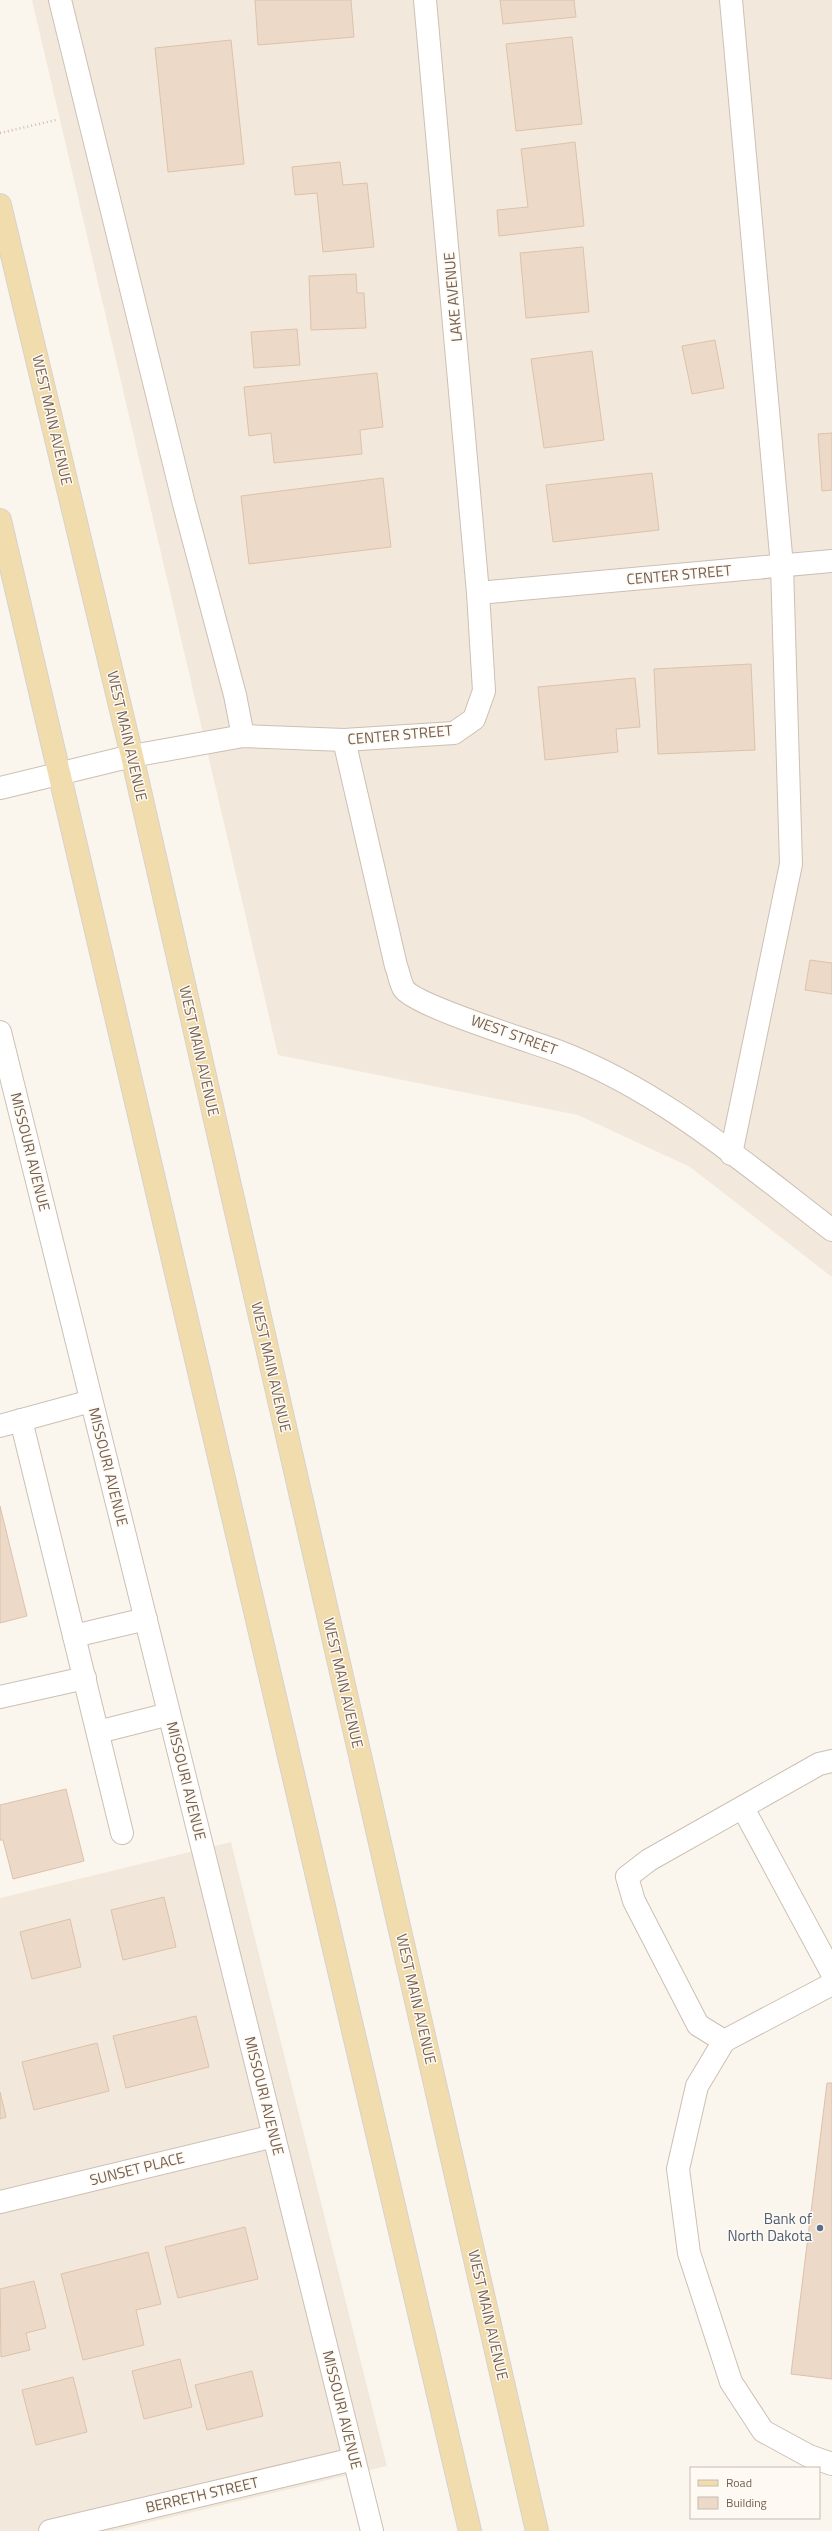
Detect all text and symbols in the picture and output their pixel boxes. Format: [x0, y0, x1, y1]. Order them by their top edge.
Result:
street label: LAKE AVENUE [437, 251, 468, 343]
street label: WEST MAIN AVENUE [26, 352, 79, 487]
street label: CENTER STREET [626, 558, 732, 591]
street label: WEST MAIN AVENUE [101, 668, 154, 803]
street label: CENTER STREET [347, 718, 453, 751]
street label: WEST MAIN AVENUE [173, 983, 226, 1118]
street label: WEST STREET [468, 1008, 561, 1061]
street label: MISSOURI AVENUE [5, 1090, 56, 1214]
street label: WEST MAIN AVENUE [245, 1299, 298, 1434]
street label: MISSOURI AVENUE [83, 1405, 134, 1529]
street label: WEST MAIN AVENUE [317, 1615, 370, 1750]
street label: MISSOURI AVENUE [161, 1719, 212, 1843]
street label: WEST MAIN AVENUE [390, 1931, 443, 2066]
street label: MISSOURI AVENUE [239, 2034, 290, 2158]
street label: SUNSET PLACE [87, 2146, 187, 2191]
place label: Bank of North Dakota [727, 2207, 812, 2247]
marker: Bank of North Dakota [815, 2223, 825, 2233]
street label: WEST MAIN AVENUE [462, 2247, 515, 2382]
street label: MISSOURI AVENUE [317, 2348, 368, 2472]
legend [690, 2467, 820, 2519]
street label: BERRETH STREET [143, 2470, 261, 2519]
text: Road [726, 2473, 752, 2492]
text: Building [726, 2493, 767, 2512]

